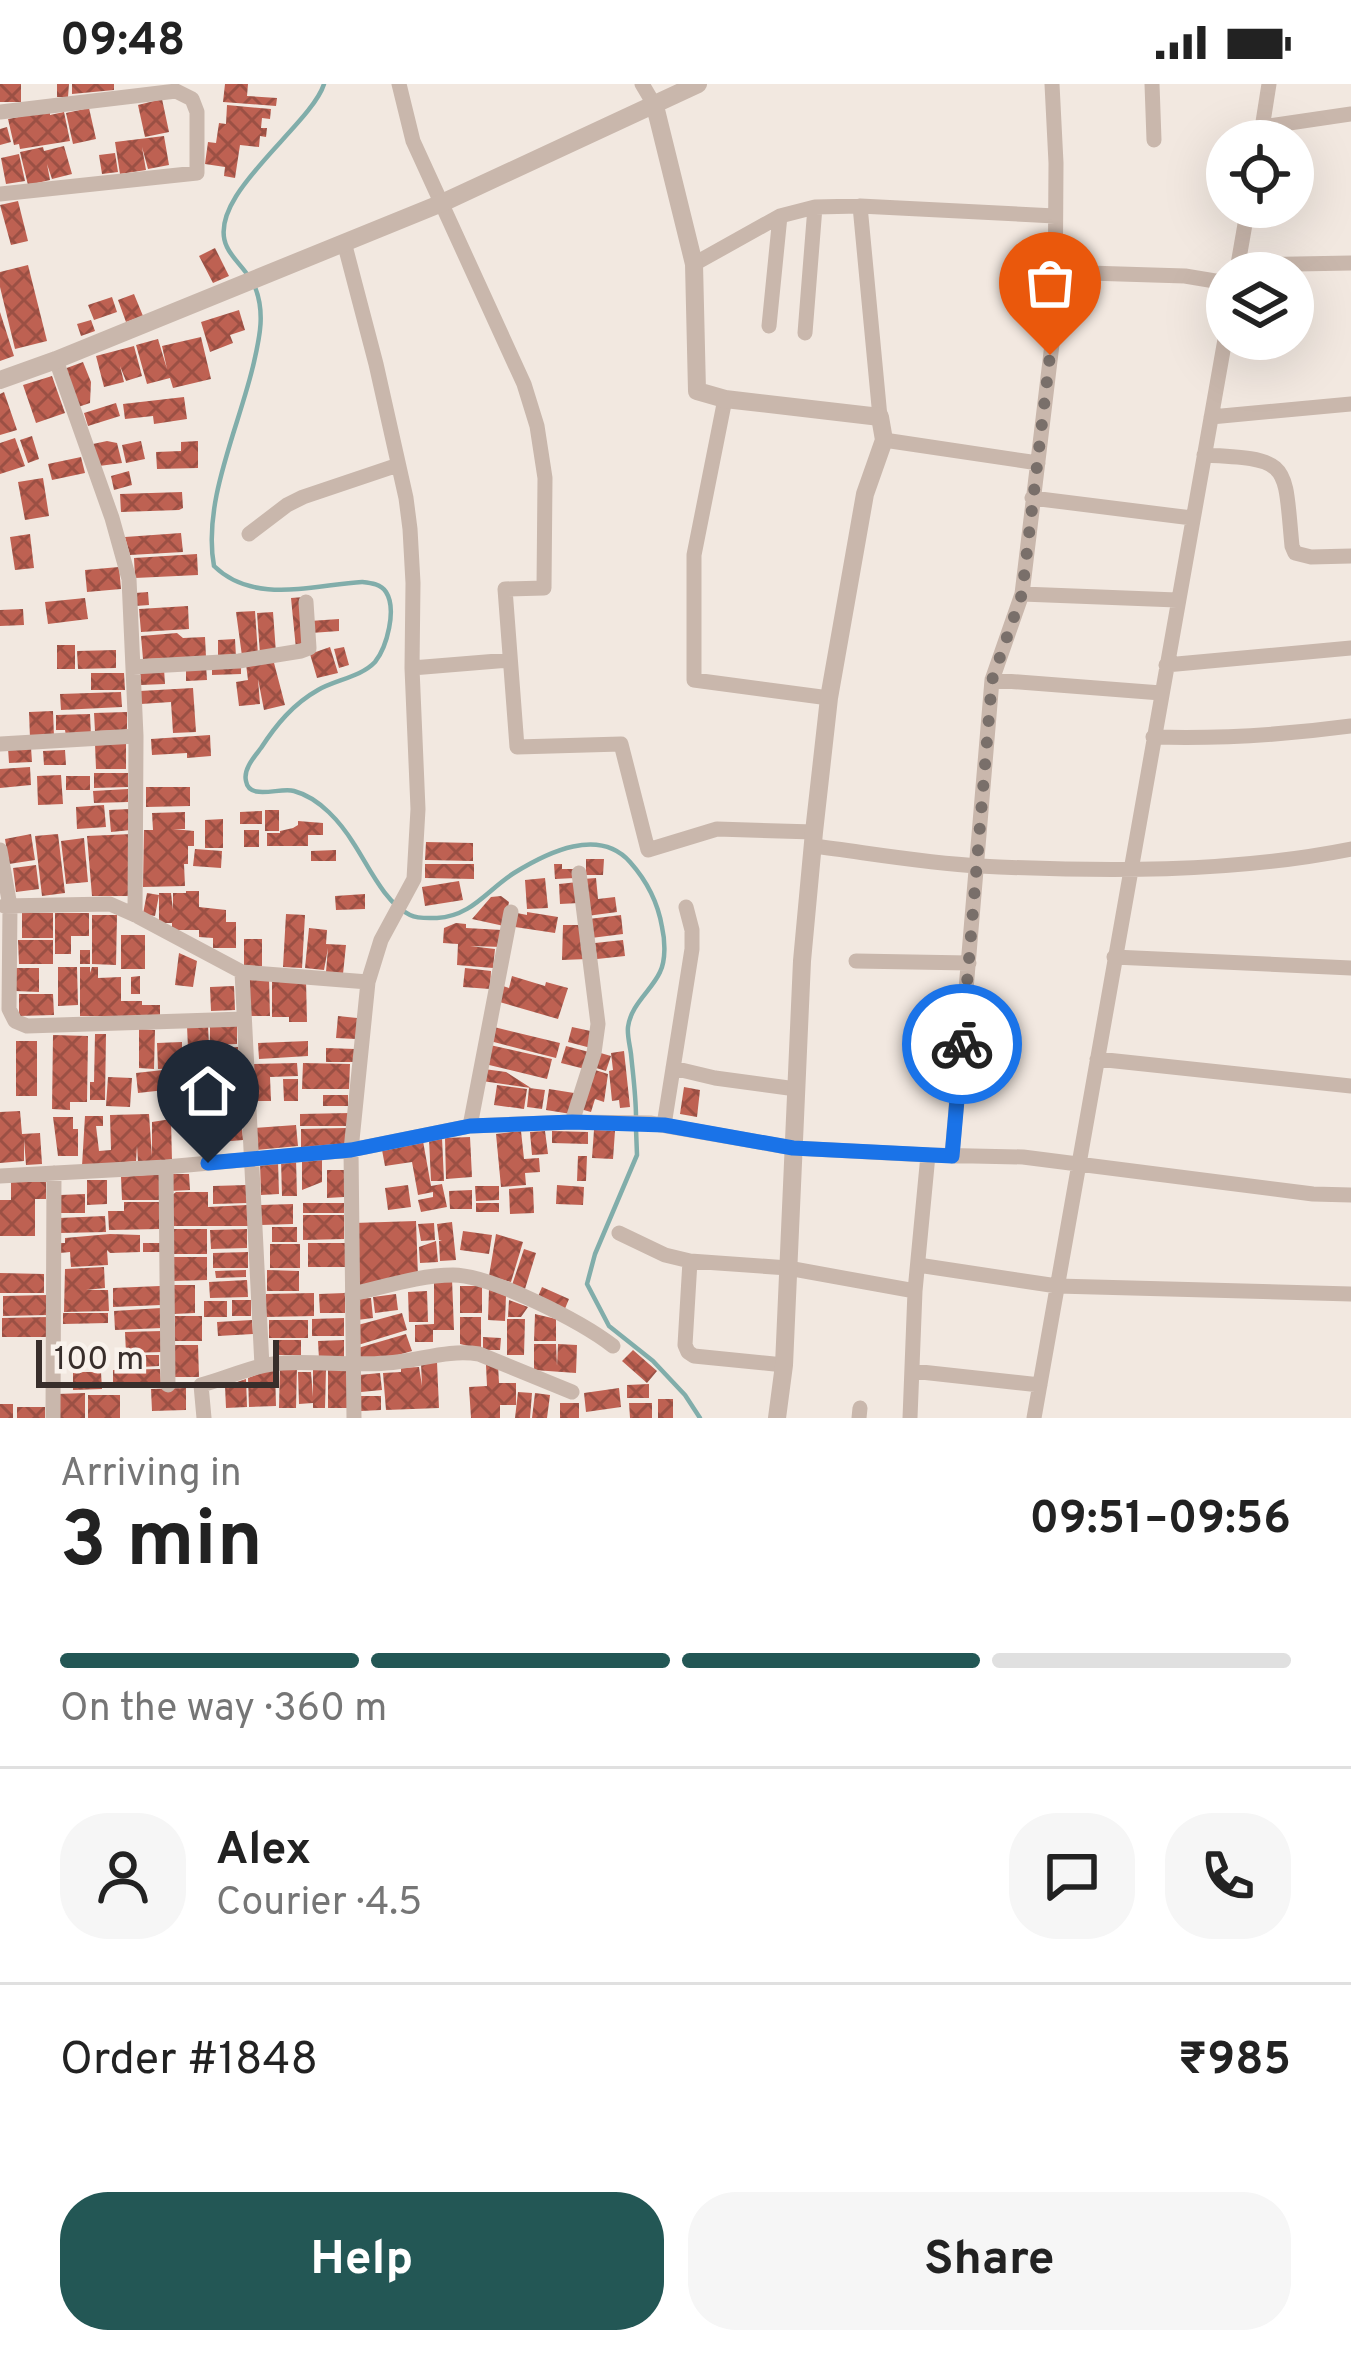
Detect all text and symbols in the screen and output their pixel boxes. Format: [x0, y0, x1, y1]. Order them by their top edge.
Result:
text: 09:48 [60, 14, 185, 71]
map controls [1206, 120, 1314, 360]
button: locate [1206, 120, 1314, 228]
pin [999, 232, 1101, 355]
icon: bag [1017, 250, 1083, 316]
button: layers [1206, 252, 1314, 360]
courier [902, 984, 1022, 1104]
icon: bike [929, 1011, 995, 1077]
pin [157, 1040, 259, 1163]
icon: home [175, 1058, 241, 1124]
scale bar [36, 1334, 279, 1387]
text: 100 m [54, 1340, 144, 1382]
text: Arriving in [60, 1451, 242, 1500]
text: 09:51–09:56 [1029, 1492, 1291, 1549]
text: 3 min [60, 1495, 263, 1594]
text: On the way · 360 m [60, 1686, 387, 1735]
button: person [60, 1813, 186, 1939]
button: chat [1009, 1813, 1135, 1939]
button: phone [1165, 1813, 1291, 1939]
text: Alex [216, 1823, 311, 1880]
text: Courier · 4.5 [216, 1880, 422, 1929]
text: Order #1848 [60, 2033, 318, 2090]
text: ₹985 [1178, 2033, 1291, 2090]
button: Help [60, 2192, 664, 2330]
button: Share [688, 2192, 1291, 2330]

